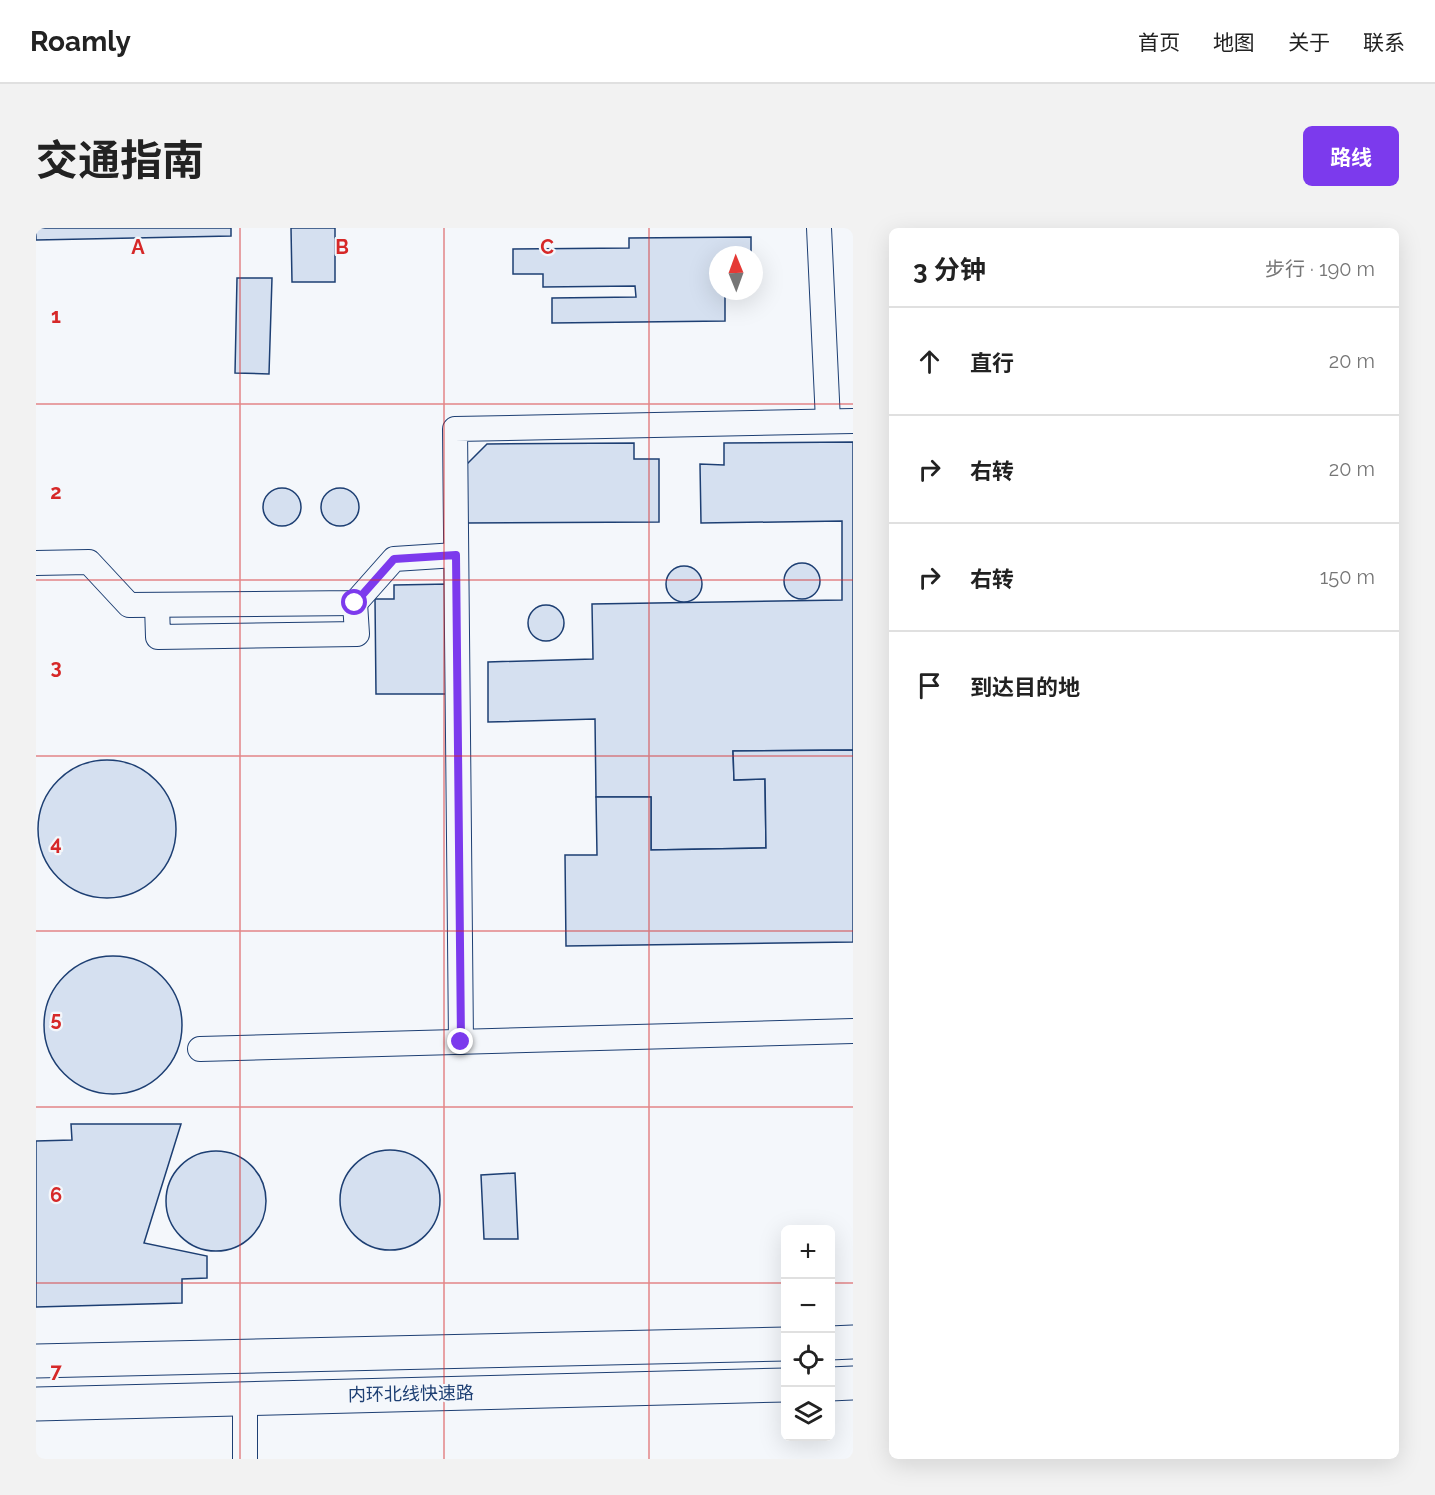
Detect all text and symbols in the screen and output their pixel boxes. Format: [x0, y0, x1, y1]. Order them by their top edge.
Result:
text: Roamly [30, 25, 131, 58]
text: 首页 [1138, 30, 1180, 55]
text: 地图 [1213, 30, 1255, 55]
text: 关于 [1288, 30, 1330, 55]
text: 联系 [1363, 30, 1405, 55]
button: 路线 [1303, 126, 1399, 186]
text: 交通指南 [36, 136, 204, 185]
text: A [131, 235, 145, 259]
text: B [335, 235, 349, 259]
text: C [540, 235, 554, 259]
north arrow [709, 246, 763, 300]
text: 3 分钟 [913, 255, 986, 285]
text: 步行 · 190 m [1265, 257, 1375, 281]
text: 1 [51, 304, 61, 328]
icon: ahead [913, 345, 946, 378]
text: 20 m [1329, 349, 1375, 373]
text: 直行 [970, 350, 1014, 376]
icon: right [913, 453, 946, 486]
text: 20 m [1329, 457, 1375, 481]
text: 右转 [970, 458, 1014, 484]
text: 2 [50, 480, 62, 504]
icon: right [913, 561, 946, 594]
text: 150 m [1320, 565, 1375, 589]
text: 右转 [970, 566, 1014, 592]
route start [341, 589, 367, 615]
text: 3 [50, 655, 62, 679]
icon: arrive [913, 669, 946, 702]
text: 到达目的地 [970, 674, 1080, 700]
text: 4 [50, 831, 62, 855]
text: 5 [50, 1007, 62, 1031]
route end [447, 1028, 473, 1054]
text: 6 [50, 1183, 62, 1207]
map controls [781, 1225, 835, 1441]
button: + [781, 1225, 835, 1279]
button: − [781, 1279, 835, 1333]
button: locate [781, 1333, 835, 1387]
text: 7 [50, 1359, 62, 1383]
street label: 内环北线快速路 [348, 1382, 474, 1405]
button: layers [781, 1387, 835, 1441]

